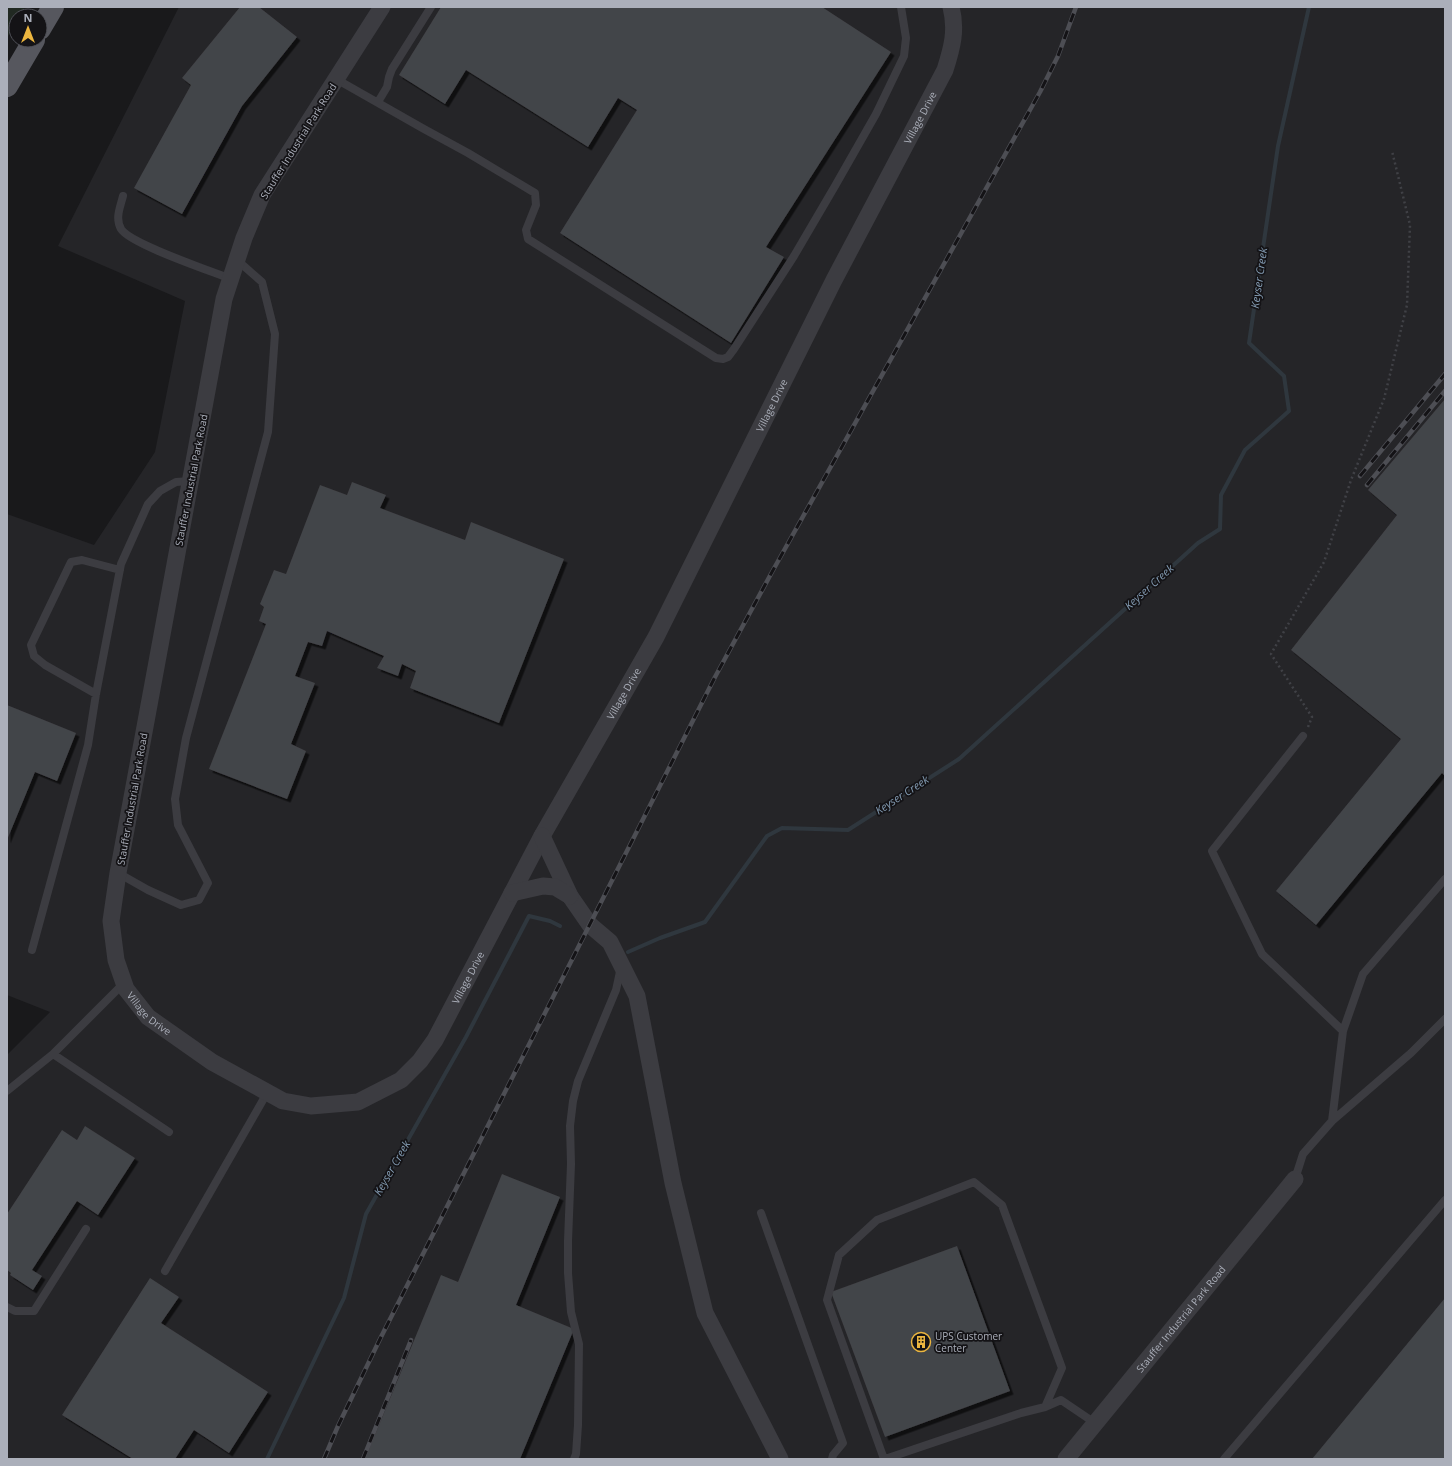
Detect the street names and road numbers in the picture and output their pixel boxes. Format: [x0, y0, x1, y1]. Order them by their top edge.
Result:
street label: Stauffer Industrial Park Road [257, 80, 339, 202]
street label: Village Drive [900, 88, 940, 146]
street label: Village Drive [752, 376, 791, 434]
street label: Stauffer Industrial Park Road [171, 413, 211, 547]
street label: Village Drive [603, 665, 644, 722]
street label: Stauffer Industrial Park Road [113, 732, 151, 866]
street label: Village Drive [448, 949, 487, 1006]
street label: Village Drive [124, 989, 174, 1038]
street label: Stauffer Industrial Park Road [1133, 1263, 1228, 1375]

